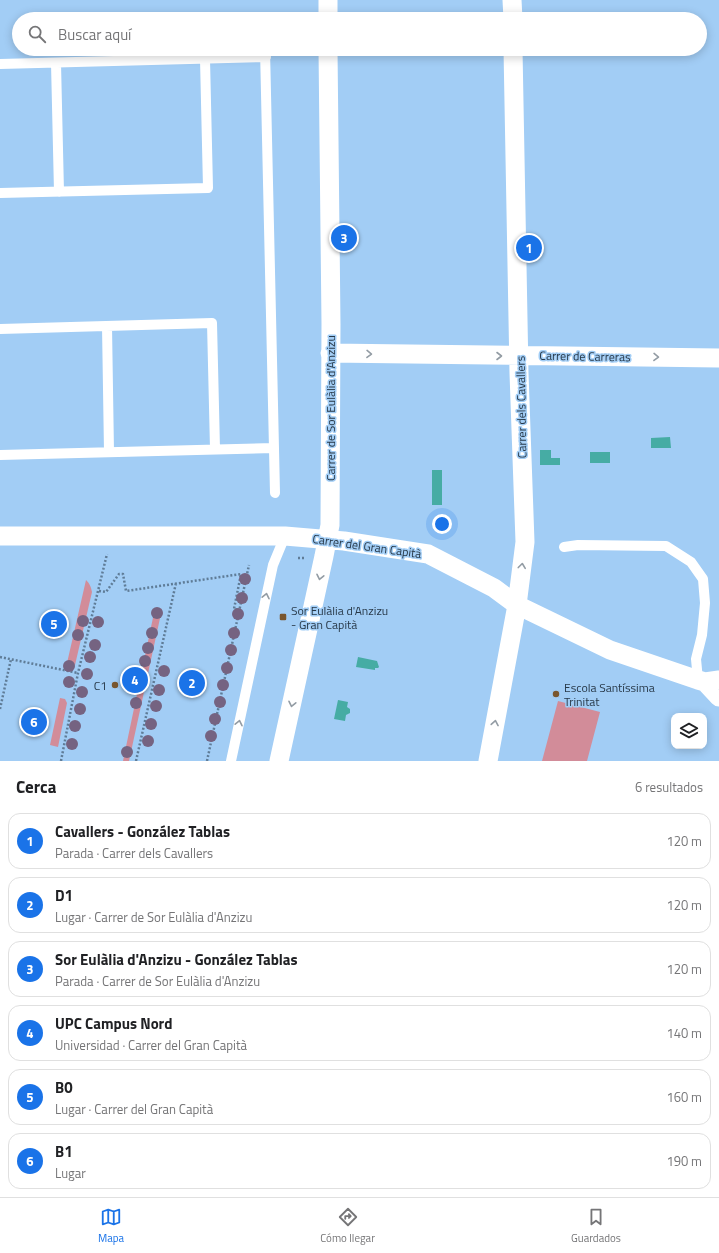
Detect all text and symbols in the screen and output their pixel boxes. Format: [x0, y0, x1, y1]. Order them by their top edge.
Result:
search box [12, 12, 707, 56]
icon: search [26, 23, 48, 45]
text: Buscar aquí [58, 23, 131, 46]
pin: 3 [331, 223, 357, 253]
pin: 1 [516, 233, 542, 263]
street label: Carrer de Sor Eulàlia d'Anzizu [321, 335, 340, 481]
street label: Carrer de Carreras [539, 346, 631, 366]
one-way arrow [366, 350, 372, 358]
one-way arrow [496, 352, 502, 360]
one-way arrow [653, 353, 659, 362]
street label: Carrer dels Cavallers [511, 355, 531, 458]
your location [432, 514, 452, 534]
street label: Carrer del Gran Capità [311, 529, 423, 563]
one-way arrow [517, 563, 526, 569]
one-way arrow [316, 574, 324, 581]
one-way arrow [262, 593, 270, 599]
place label: Sor Eulàlia d'Anzizu - Gran Capità [291, 601, 388, 634]
pin: 5 [41, 609, 67, 639]
marker: Sor Eulàlia d'Anzizu - Gran Capità [278, 612, 288, 622]
pin: 4 [122, 665, 148, 695]
pin: 2 [179, 668, 205, 698]
place label: C1 [94, 676, 107, 695]
place label: Escola Santíssima Trinitat [564, 678, 655, 711]
marker: C1 [110, 680, 120, 690]
marker: Escola Santíssima Trinitat [551, 689, 561, 699]
one-way arrow [288, 701, 296, 708]
pin: 6 [21, 707, 47, 737]
map controls [671, 713, 707, 749]
button: layers [671, 713, 707, 749]
one-way arrow [235, 720, 243, 726]
one-way arrow [490, 720, 499, 726]
text: Cerca [16, 774, 56, 800]
text: 6 resultados [635, 777, 703, 797]
text: Cavallers - González Tablas [55, 820, 230, 843]
text: 1 [26, 831, 34, 851]
text: 120 m [666, 831, 702, 851]
text: Parada · Carrer dels Cavallers [55, 843, 213, 863]
text: D1 [55, 884, 73, 907]
text: 2 [26, 895, 34, 915]
text: 120 m [666, 895, 702, 915]
text: Lugar · Carrer de Sor Eulàlia d'Anzizu [55, 907, 252, 927]
text: Sor Eulàlia d'Anzizu - González Tablas [55, 948, 298, 971]
text: 3 [26, 959, 34, 979]
text: 120 m [666, 959, 702, 979]
text: Parada · Carrer de Sor Eulàlia d'Anzizu [55, 971, 260, 991]
text: UPC Campus Nord [55, 1012, 172, 1035]
text: 4 [26, 1023, 34, 1043]
text: 140 m [666, 1023, 702, 1043]
text: Universidad · Carrer del Gran Capità [55, 1035, 247, 1055]
text: B0 [55, 1076, 73, 1099]
text: 5 [26, 1087, 34, 1107]
text: 160 m [666, 1087, 702, 1107]
text: Lugar · Carrer del Gran Capità [55, 1099, 213, 1119]
text: B1 [55, 1140, 73, 1163]
text: 6 [26, 1151, 34, 1171]
text: 190 m [666, 1151, 702, 1171]
text: Lugar [55, 1163, 86, 1183]
tab: Mapa [98, 1206, 124, 1246]
tab: Cómo llegar [320, 1206, 375, 1246]
tab: Guardados [571, 1206, 621, 1246]

